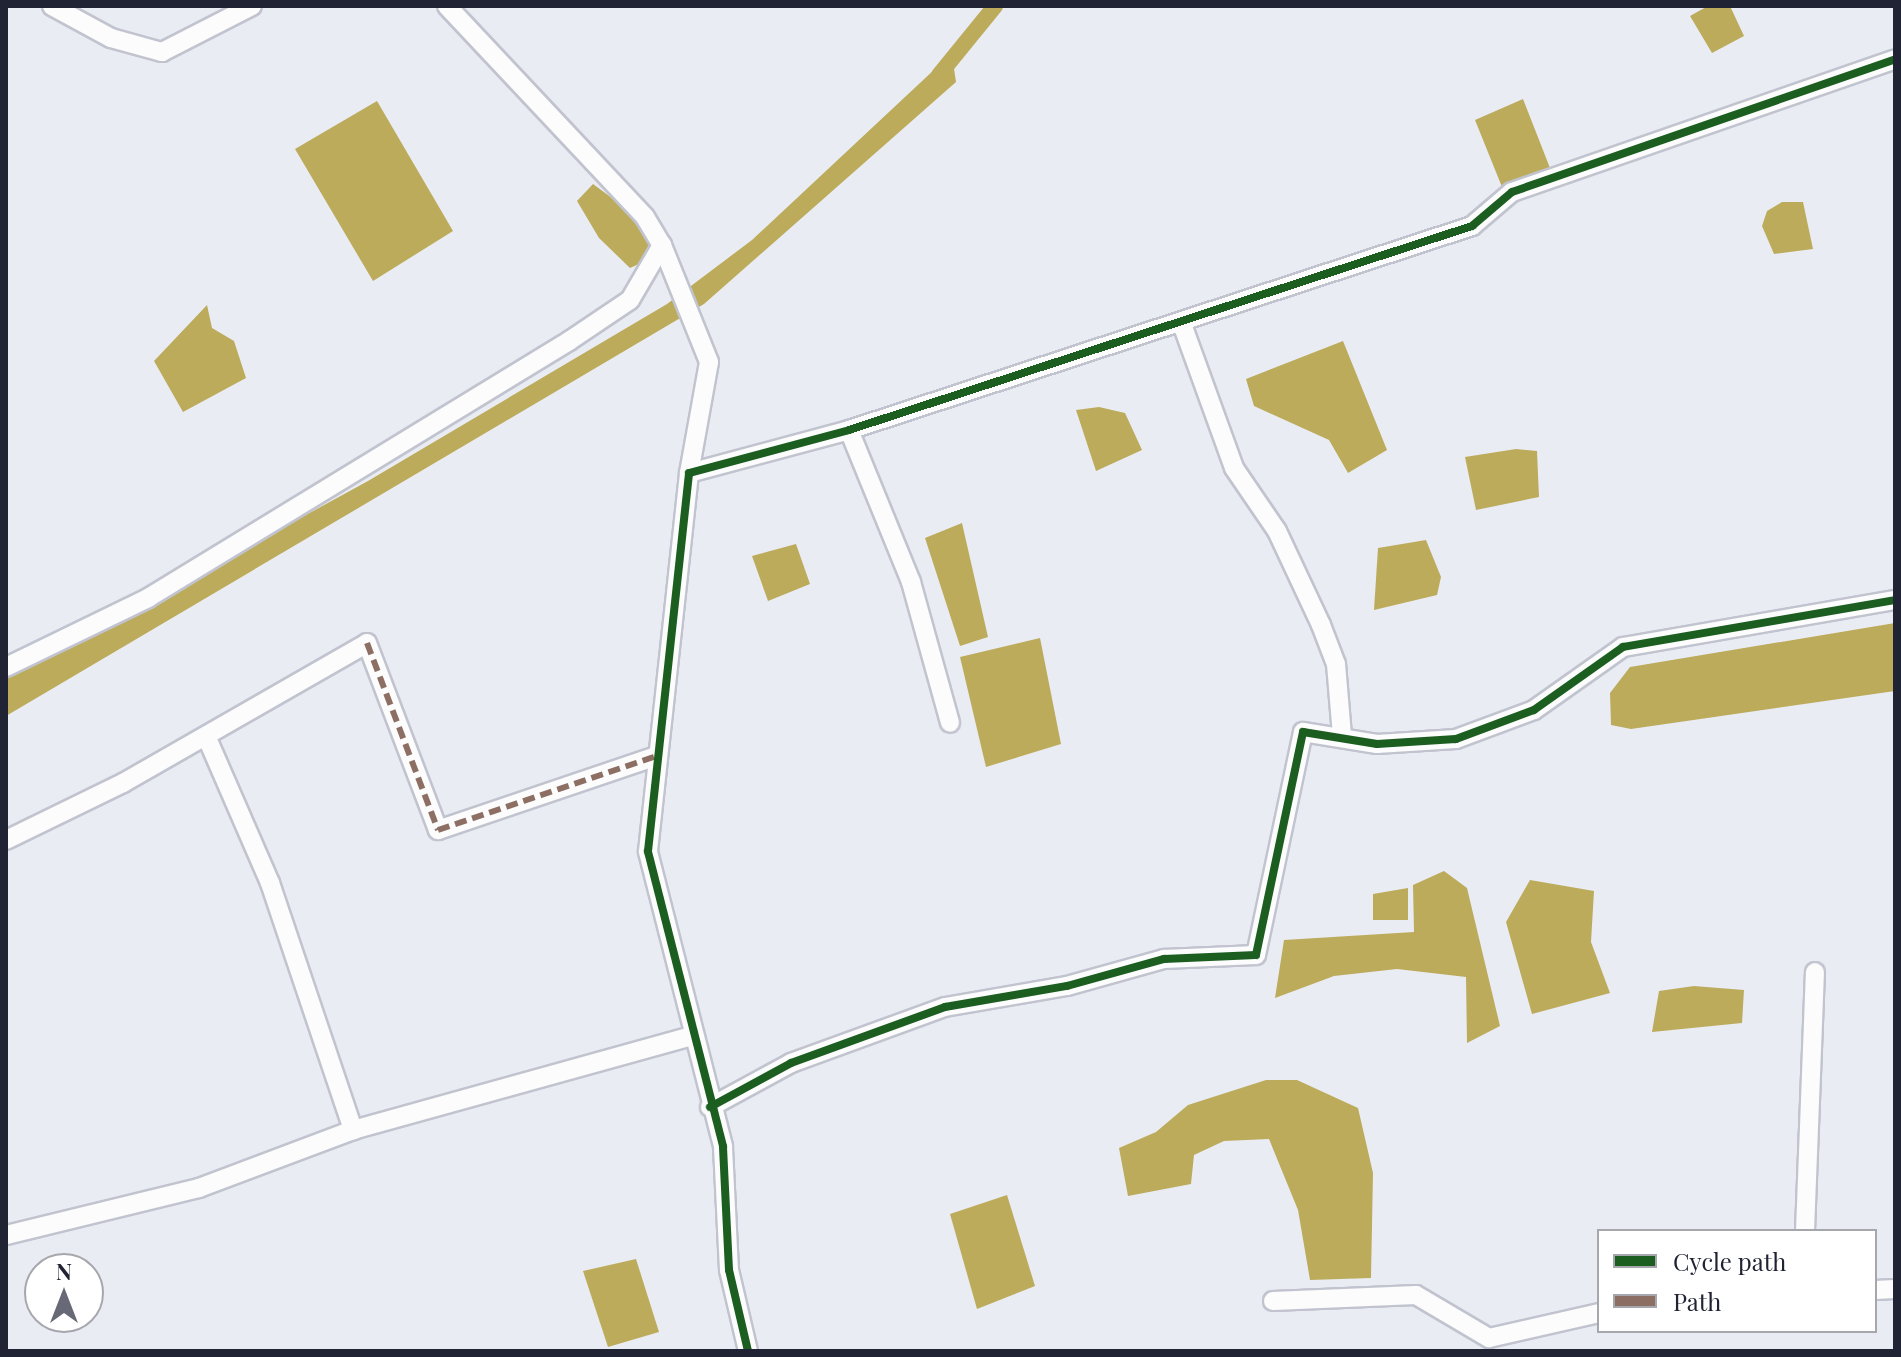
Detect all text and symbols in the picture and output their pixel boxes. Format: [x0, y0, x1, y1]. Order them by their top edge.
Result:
legend [1597, 1229, 1877, 1333]
text: Cycle path [1673, 1245, 1786, 1277]
north arrow [24, 1253, 104, 1333]
text: N [56, 1256, 72, 1286]
text: Path [1673, 1285, 1721, 1317]

